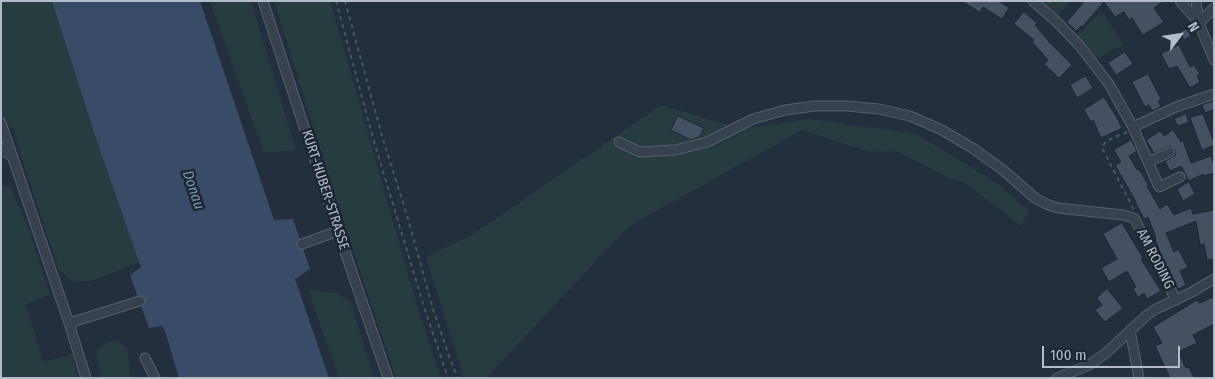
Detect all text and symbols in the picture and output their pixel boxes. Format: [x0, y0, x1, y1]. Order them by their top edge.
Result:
north arrow [1155, 10, 1205, 60]
text: N [1184, 19, 1203, 35]
street label: KURT-HUBER-STRASSE [298, 128, 352, 252]
water label: Donau [178, 168, 208, 212]
street label: AM RODING [1133, 226, 1177, 292]
scale bar [1045, 336, 1182, 368]
text: 100 m [1050, 346, 1087, 364]

